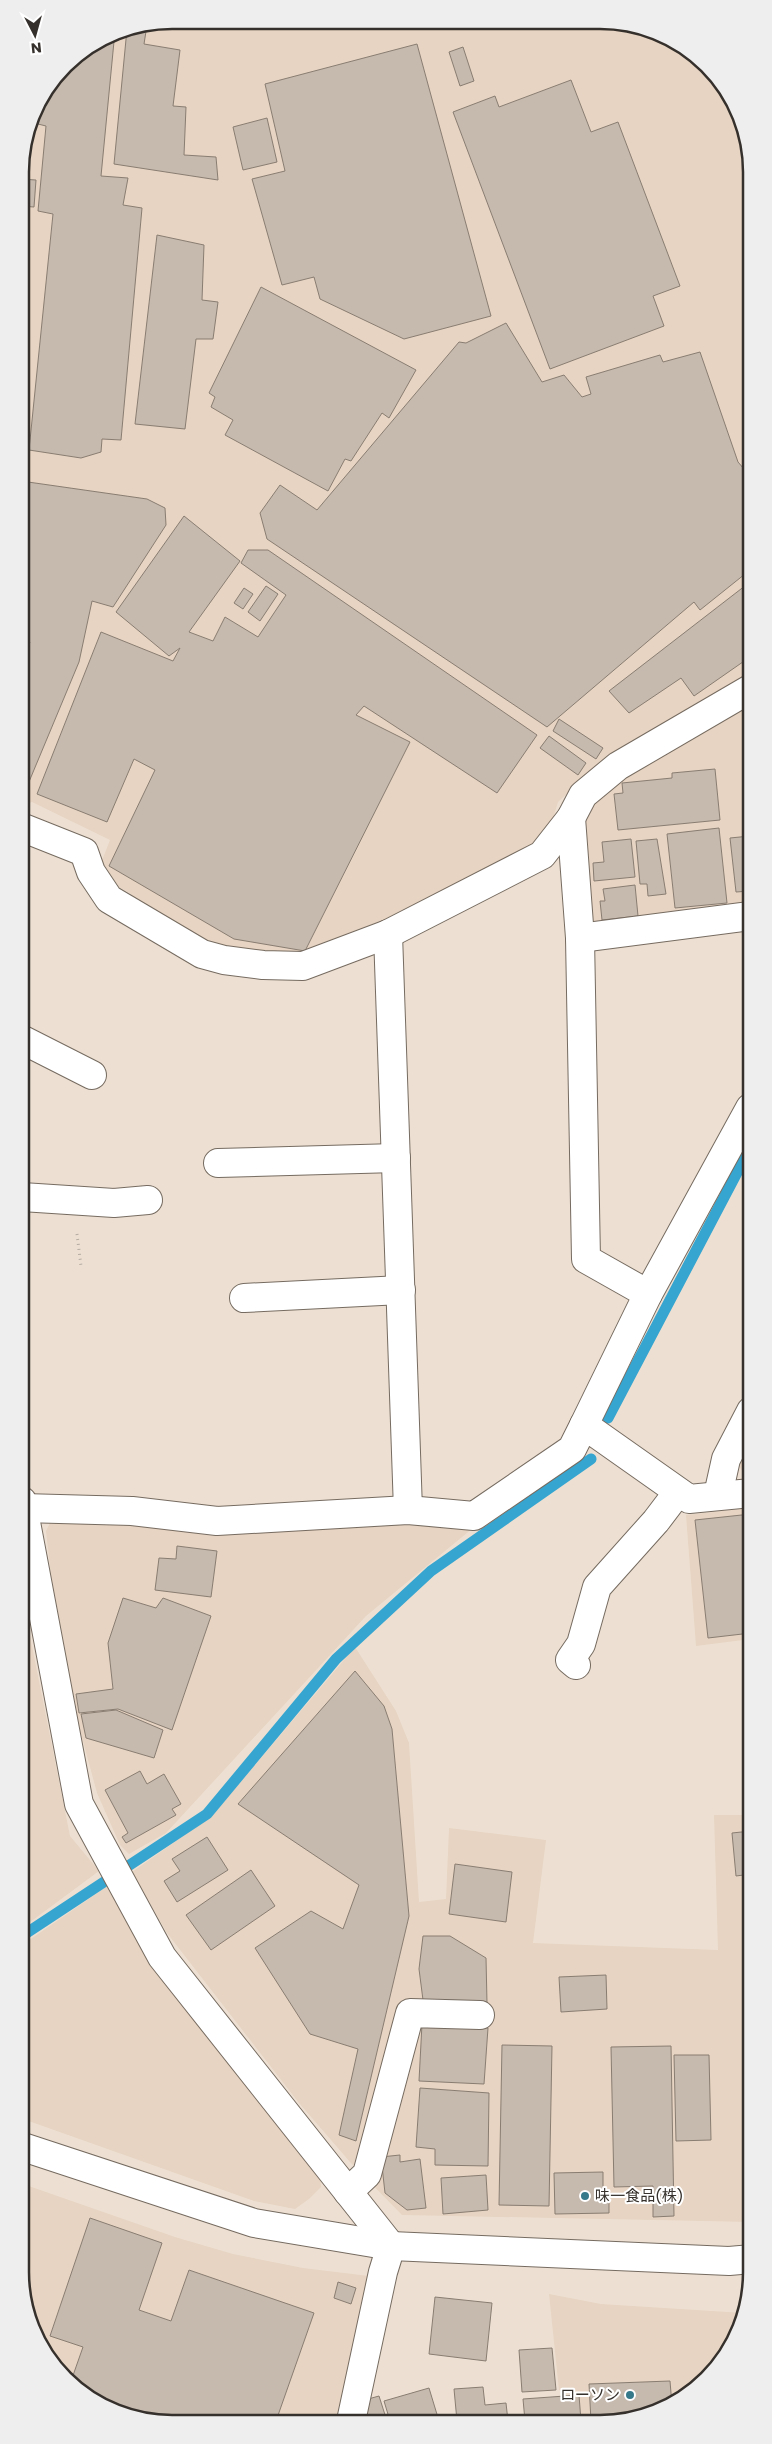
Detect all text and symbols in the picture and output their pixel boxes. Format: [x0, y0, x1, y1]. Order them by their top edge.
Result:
north arrow [10, 10, 60, 60]
text: N [30, 37, 43, 58]
place label: 味一食品(株) [595, 2185, 684, 2206]
marker: 味一食品(株) [579, 2190, 591, 2202]
place label: ローソン [560, 2384, 620, 2405]
marker: ローソン [624, 2389, 636, 2401]

